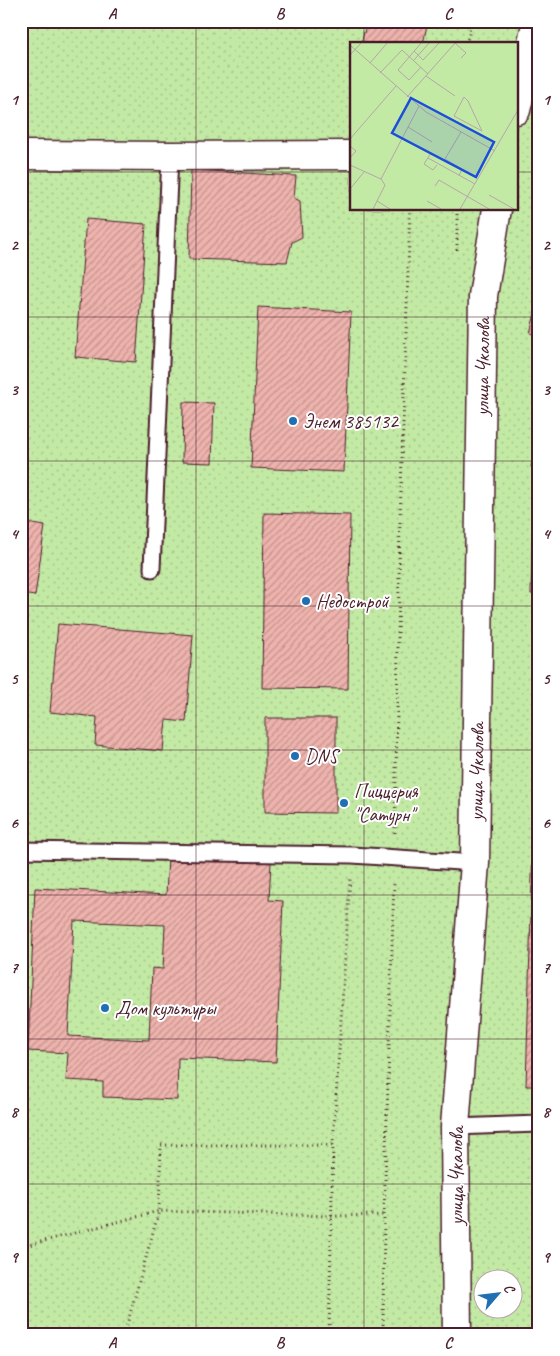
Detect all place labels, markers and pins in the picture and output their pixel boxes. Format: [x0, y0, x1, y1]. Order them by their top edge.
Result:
place label: Энем 385132 [303, 409, 400, 434]
marker: Энем 385132 [287, 415, 299, 427]
place label: Недострой [316, 589, 390, 614]
marker: Недострой [300, 595, 312, 607]
place label: DNS [305, 744, 341, 769]
marker: DNS [289, 750, 301, 762]
place label: Пиццерия "Сатурн" [354, 779, 419, 827]
marker: Пиццерия "Сатурн" [338, 797, 350, 809]
place label: Дом культуры [115, 996, 217, 1021]
marker: Дом культуры [99, 1002, 111, 1014]

